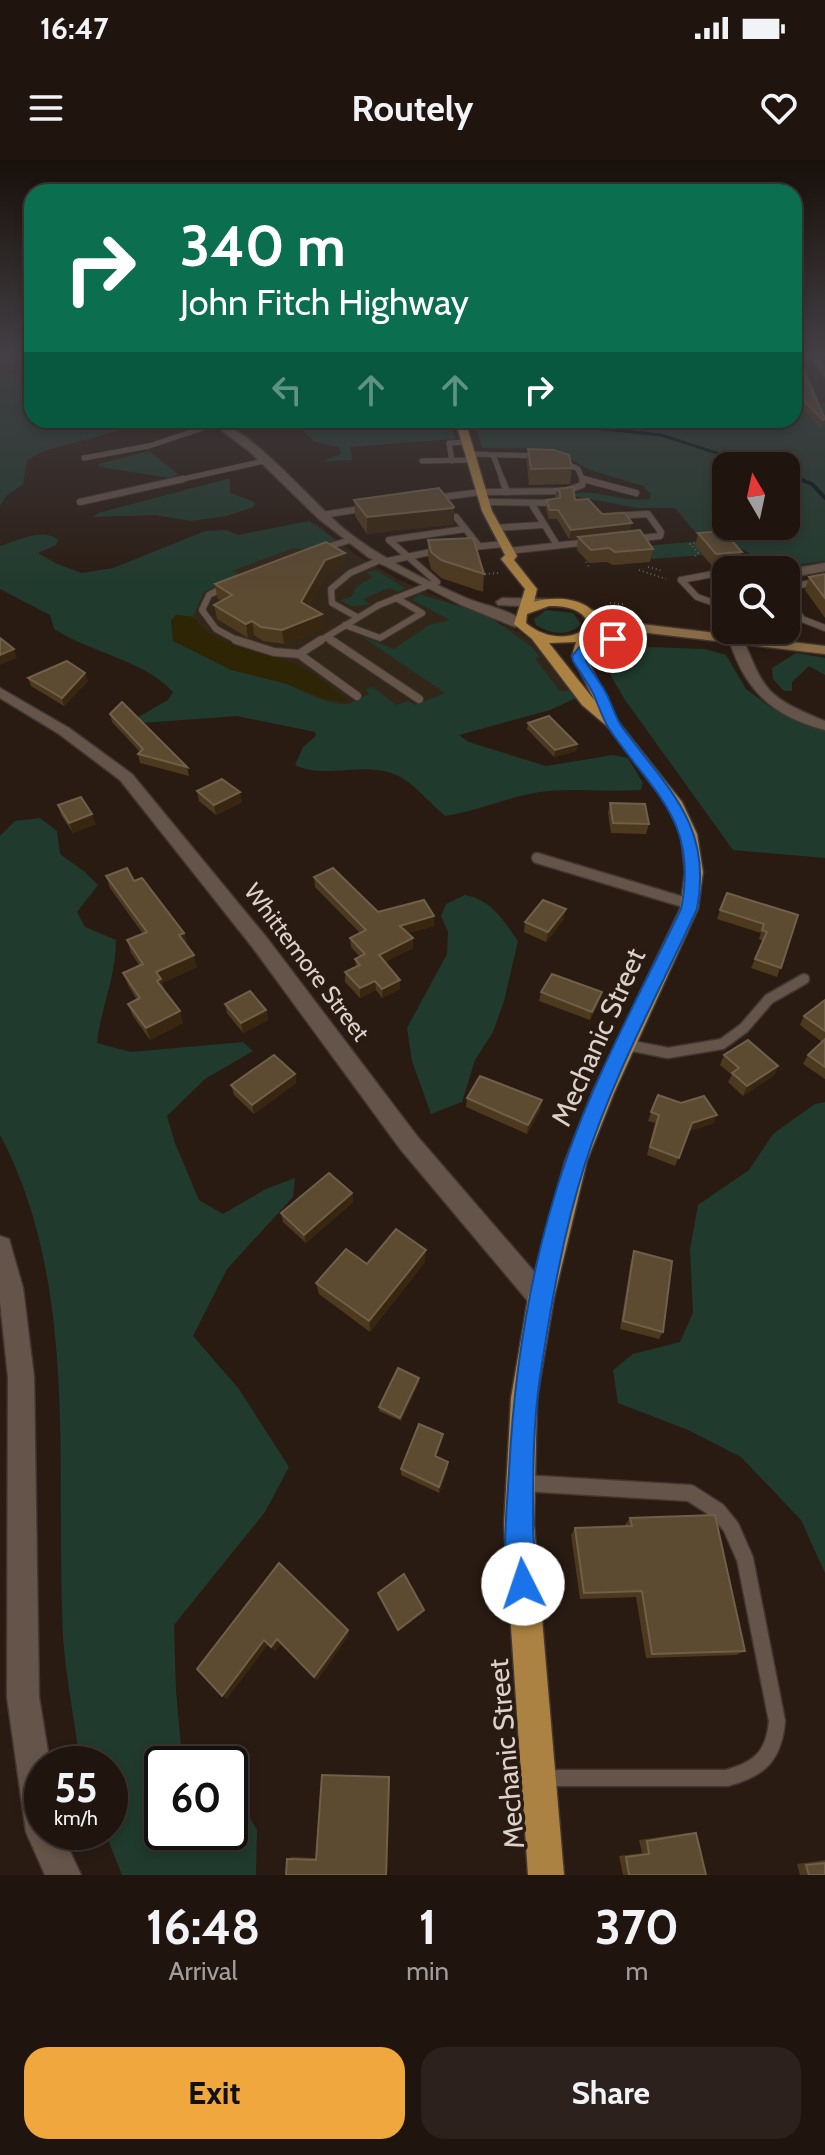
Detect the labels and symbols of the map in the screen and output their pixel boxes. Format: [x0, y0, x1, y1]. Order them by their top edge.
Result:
north arrow [712, 452, 800, 540]
pin [579, 605, 647, 673]
street label: Whittemore Street [238, 877, 376, 1047]
street label: Mechanic Street [544, 943, 652, 1131]
position arrow [481, 1542, 565, 1626]
street label: Mechanic Street [481, 1658, 531, 1850]
speed limit sign: 60 [144, 1746, 248, 1850]

